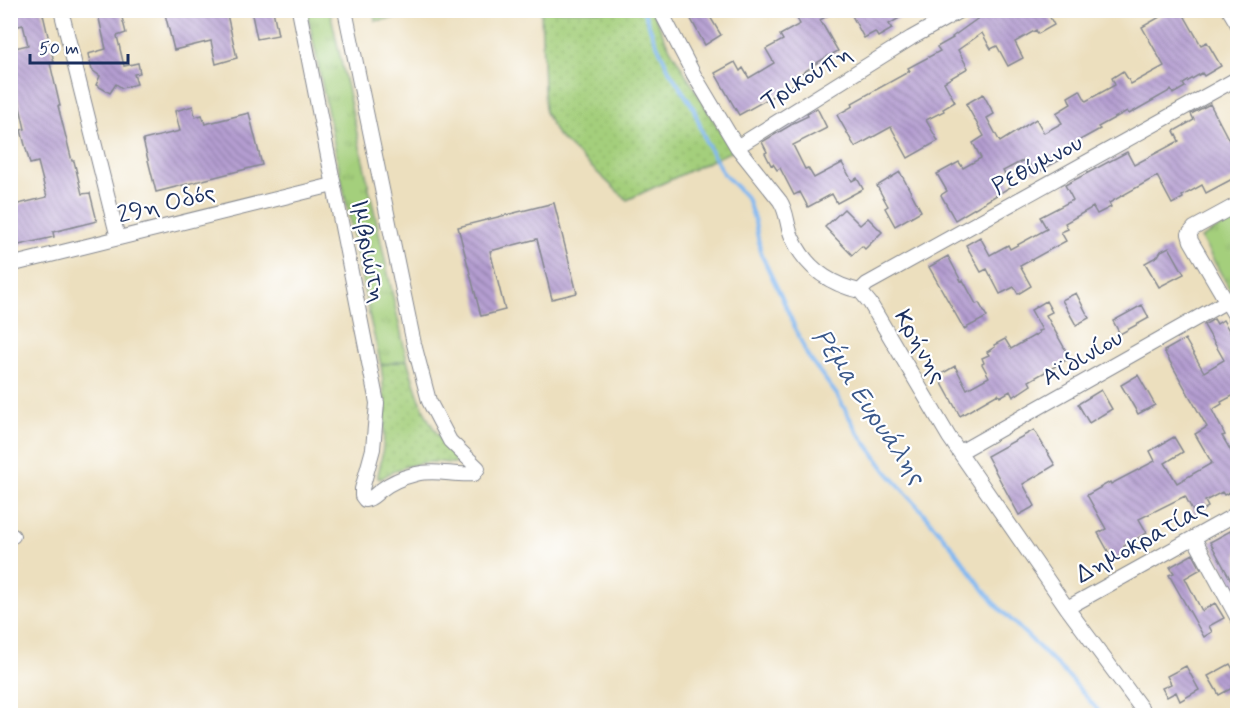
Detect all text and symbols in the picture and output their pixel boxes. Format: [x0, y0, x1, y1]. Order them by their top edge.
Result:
scale bar [30, 27, 128, 65]
text: 50 m [39, 37, 79, 61]
street label: Τρικούπη [756, 38, 858, 118]
street label: Ρεθύμνου [987, 128, 1089, 203]
street label: 29η Οδός [114, 177, 218, 232]
street label: Ιμβριώτη [342, 197, 393, 305]
street label: Κρήνης [886, 304, 953, 389]
water label: Ρέμα Ευρυάλης [804, 322, 935, 493]
street label: Αϊδινίου [1037, 323, 1129, 394]
street label: Δημοκρατίας [1070, 493, 1213, 591]

